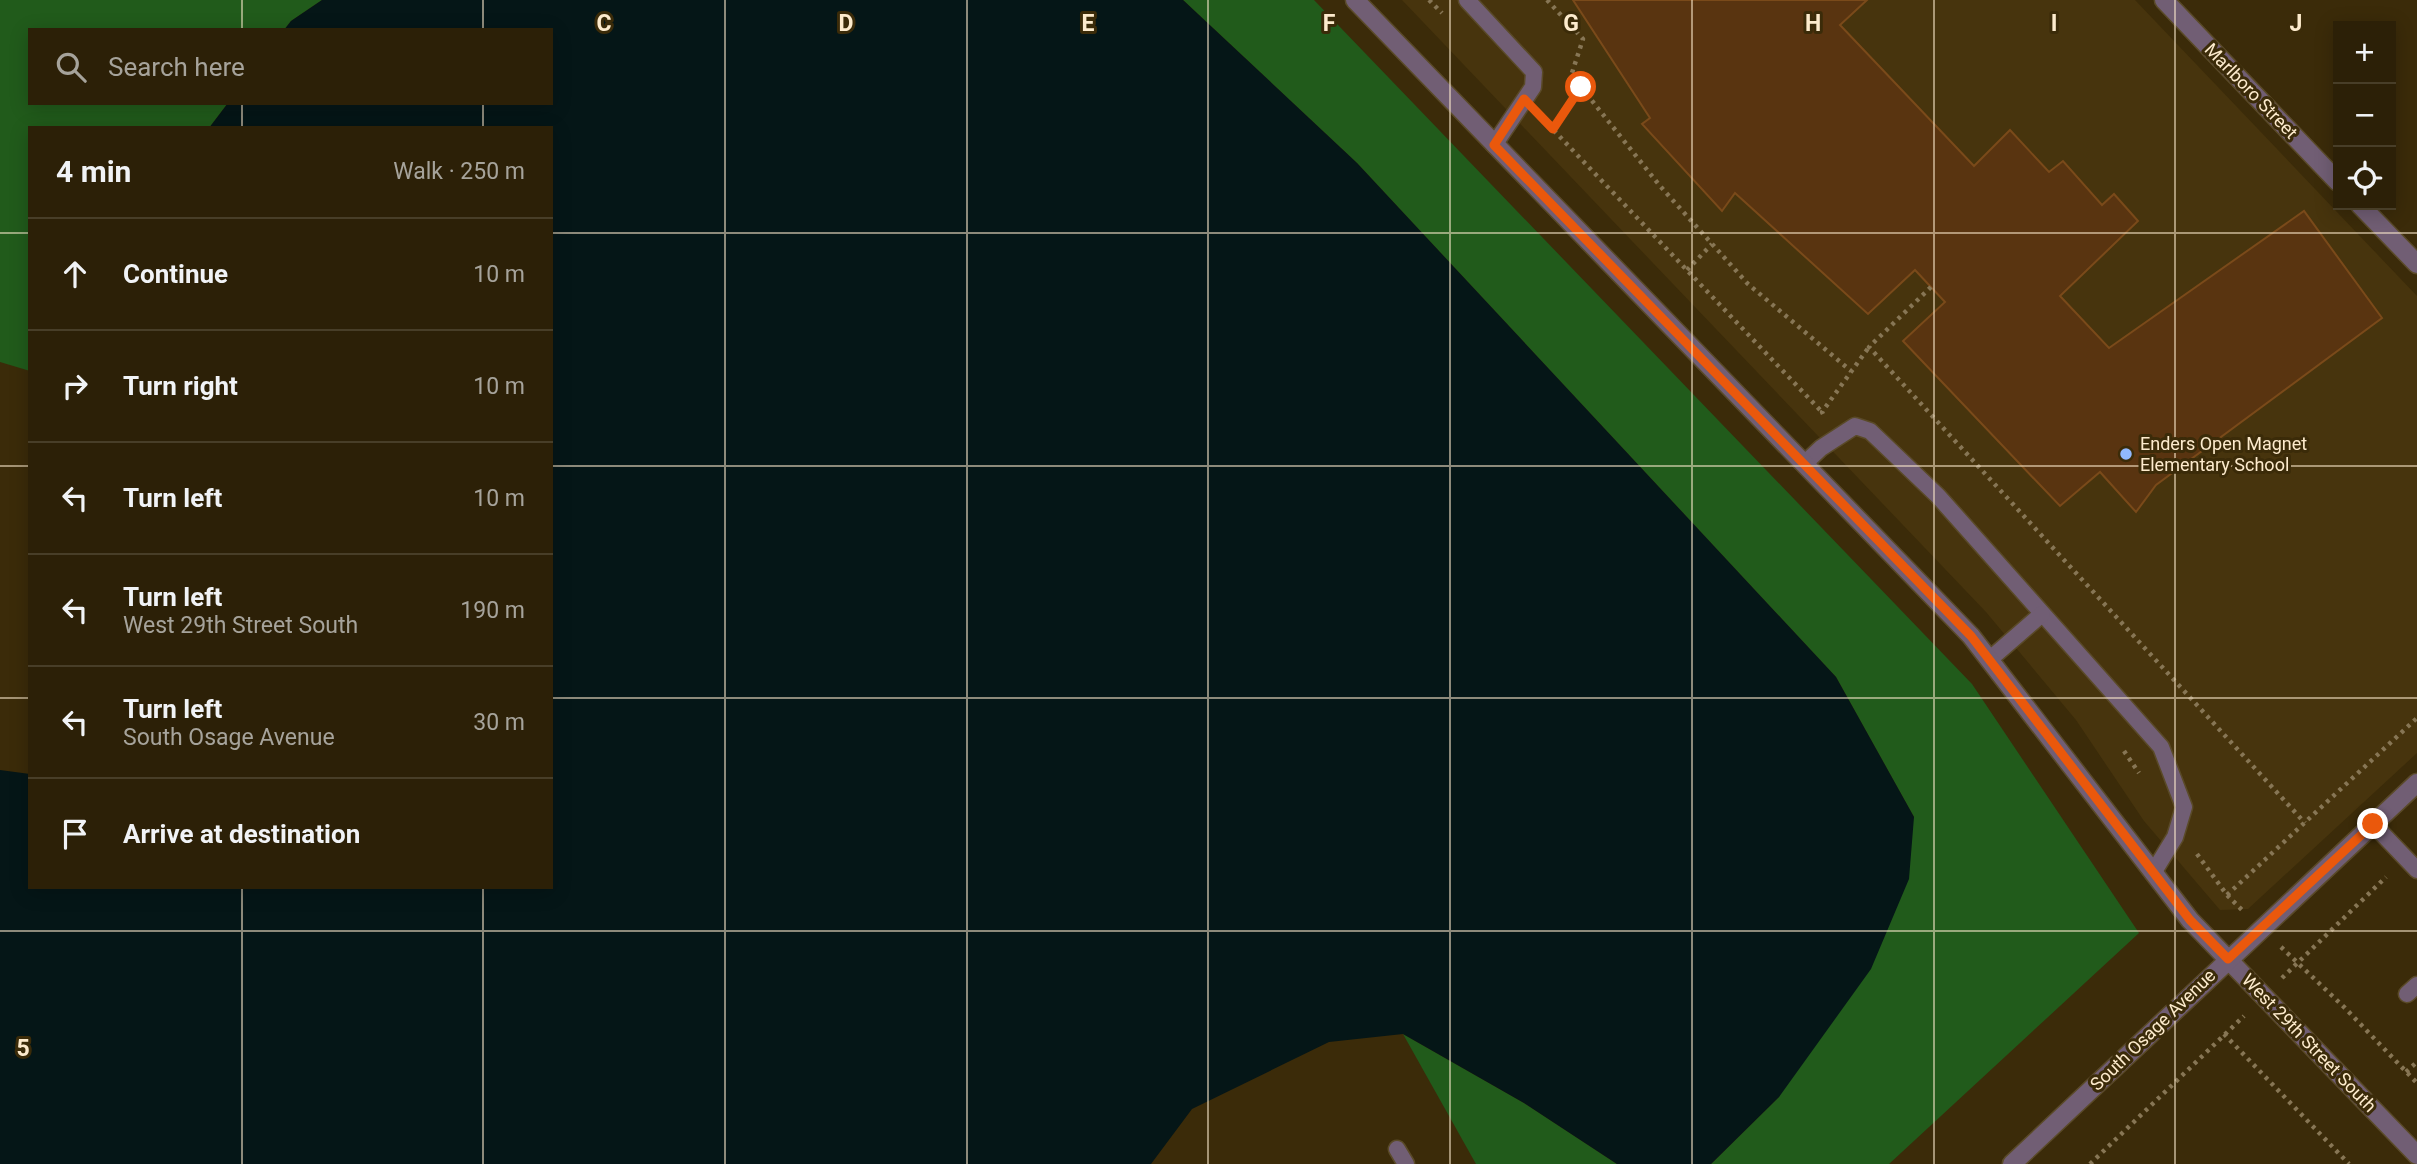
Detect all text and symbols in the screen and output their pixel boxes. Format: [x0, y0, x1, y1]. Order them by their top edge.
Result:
text: C [596, 10, 612, 37]
text: D [839, 10, 853, 37]
text: E [1082, 10, 1095, 37]
text: F [1323, 10, 1336, 37]
text: G [1563, 10, 1579, 37]
text: H [1805, 10, 1821, 37]
text: I [2051, 10, 2057, 37]
text: J [2290, 10, 2302, 37]
map controls [2333, 21, 2396, 210]
button: + [2333, 21, 2396, 84]
search box [28, 28, 553, 105]
street label: Marlboro Street [2201, 39, 2302, 143]
icon: search [52, 48, 90, 86]
text: Search here [108, 52, 245, 82]
route start [1565, 71, 1596, 102]
button: − [2333, 84, 2396, 147]
button: locate [2333, 147, 2396, 210]
text: 4 min [56, 154, 131, 189]
text: Walk · 250 m [393, 158, 525, 185]
icon: ahead [56, 255, 94, 293]
text: Continue [123, 259, 228, 289]
text: 10 m [473, 261, 525, 288]
icon: right [56, 367, 94, 405]
text: Turn right [123, 371, 238, 401]
text: 10 m [473, 373, 525, 400]
place label: Enders Open Magnet Elementary School [2140, 433, 2307, 475]
marker: Enders Open Magnet Elementary School [2118, 446, 2134, 462]
icon: left [56, 479, 94, 517]
text: Turn left [123, 483, 222, 513]
text: 10 m [473, 485, 525, 512]
text: Turn left [123, 582, 222, 612]
icon: left [56, 591, 94, 629]
text: 190 m [460, 597, 525, 624]
text: West 29th Street South [123, 612, 358, 639]
text: Turn left [123, 694, 222, 724]
icon: left [56, 703, 94, 741]
text: 30 m [473, 709, 525, 736]
text: South Osage Avenue [123, 724, 335, 751]
route end [2357, 808, 2388, 839]
icon: arrive [56, 815, 94, 853]
text: Arrive at destination [123, 819, 360, 849]
street label: South Osage Avenue [2086, 965, 2220, 1095]
street label: West 29th Street South [2238, 969, 2381, 1116]
text: 5 [16, 1035, 30, 1062]

